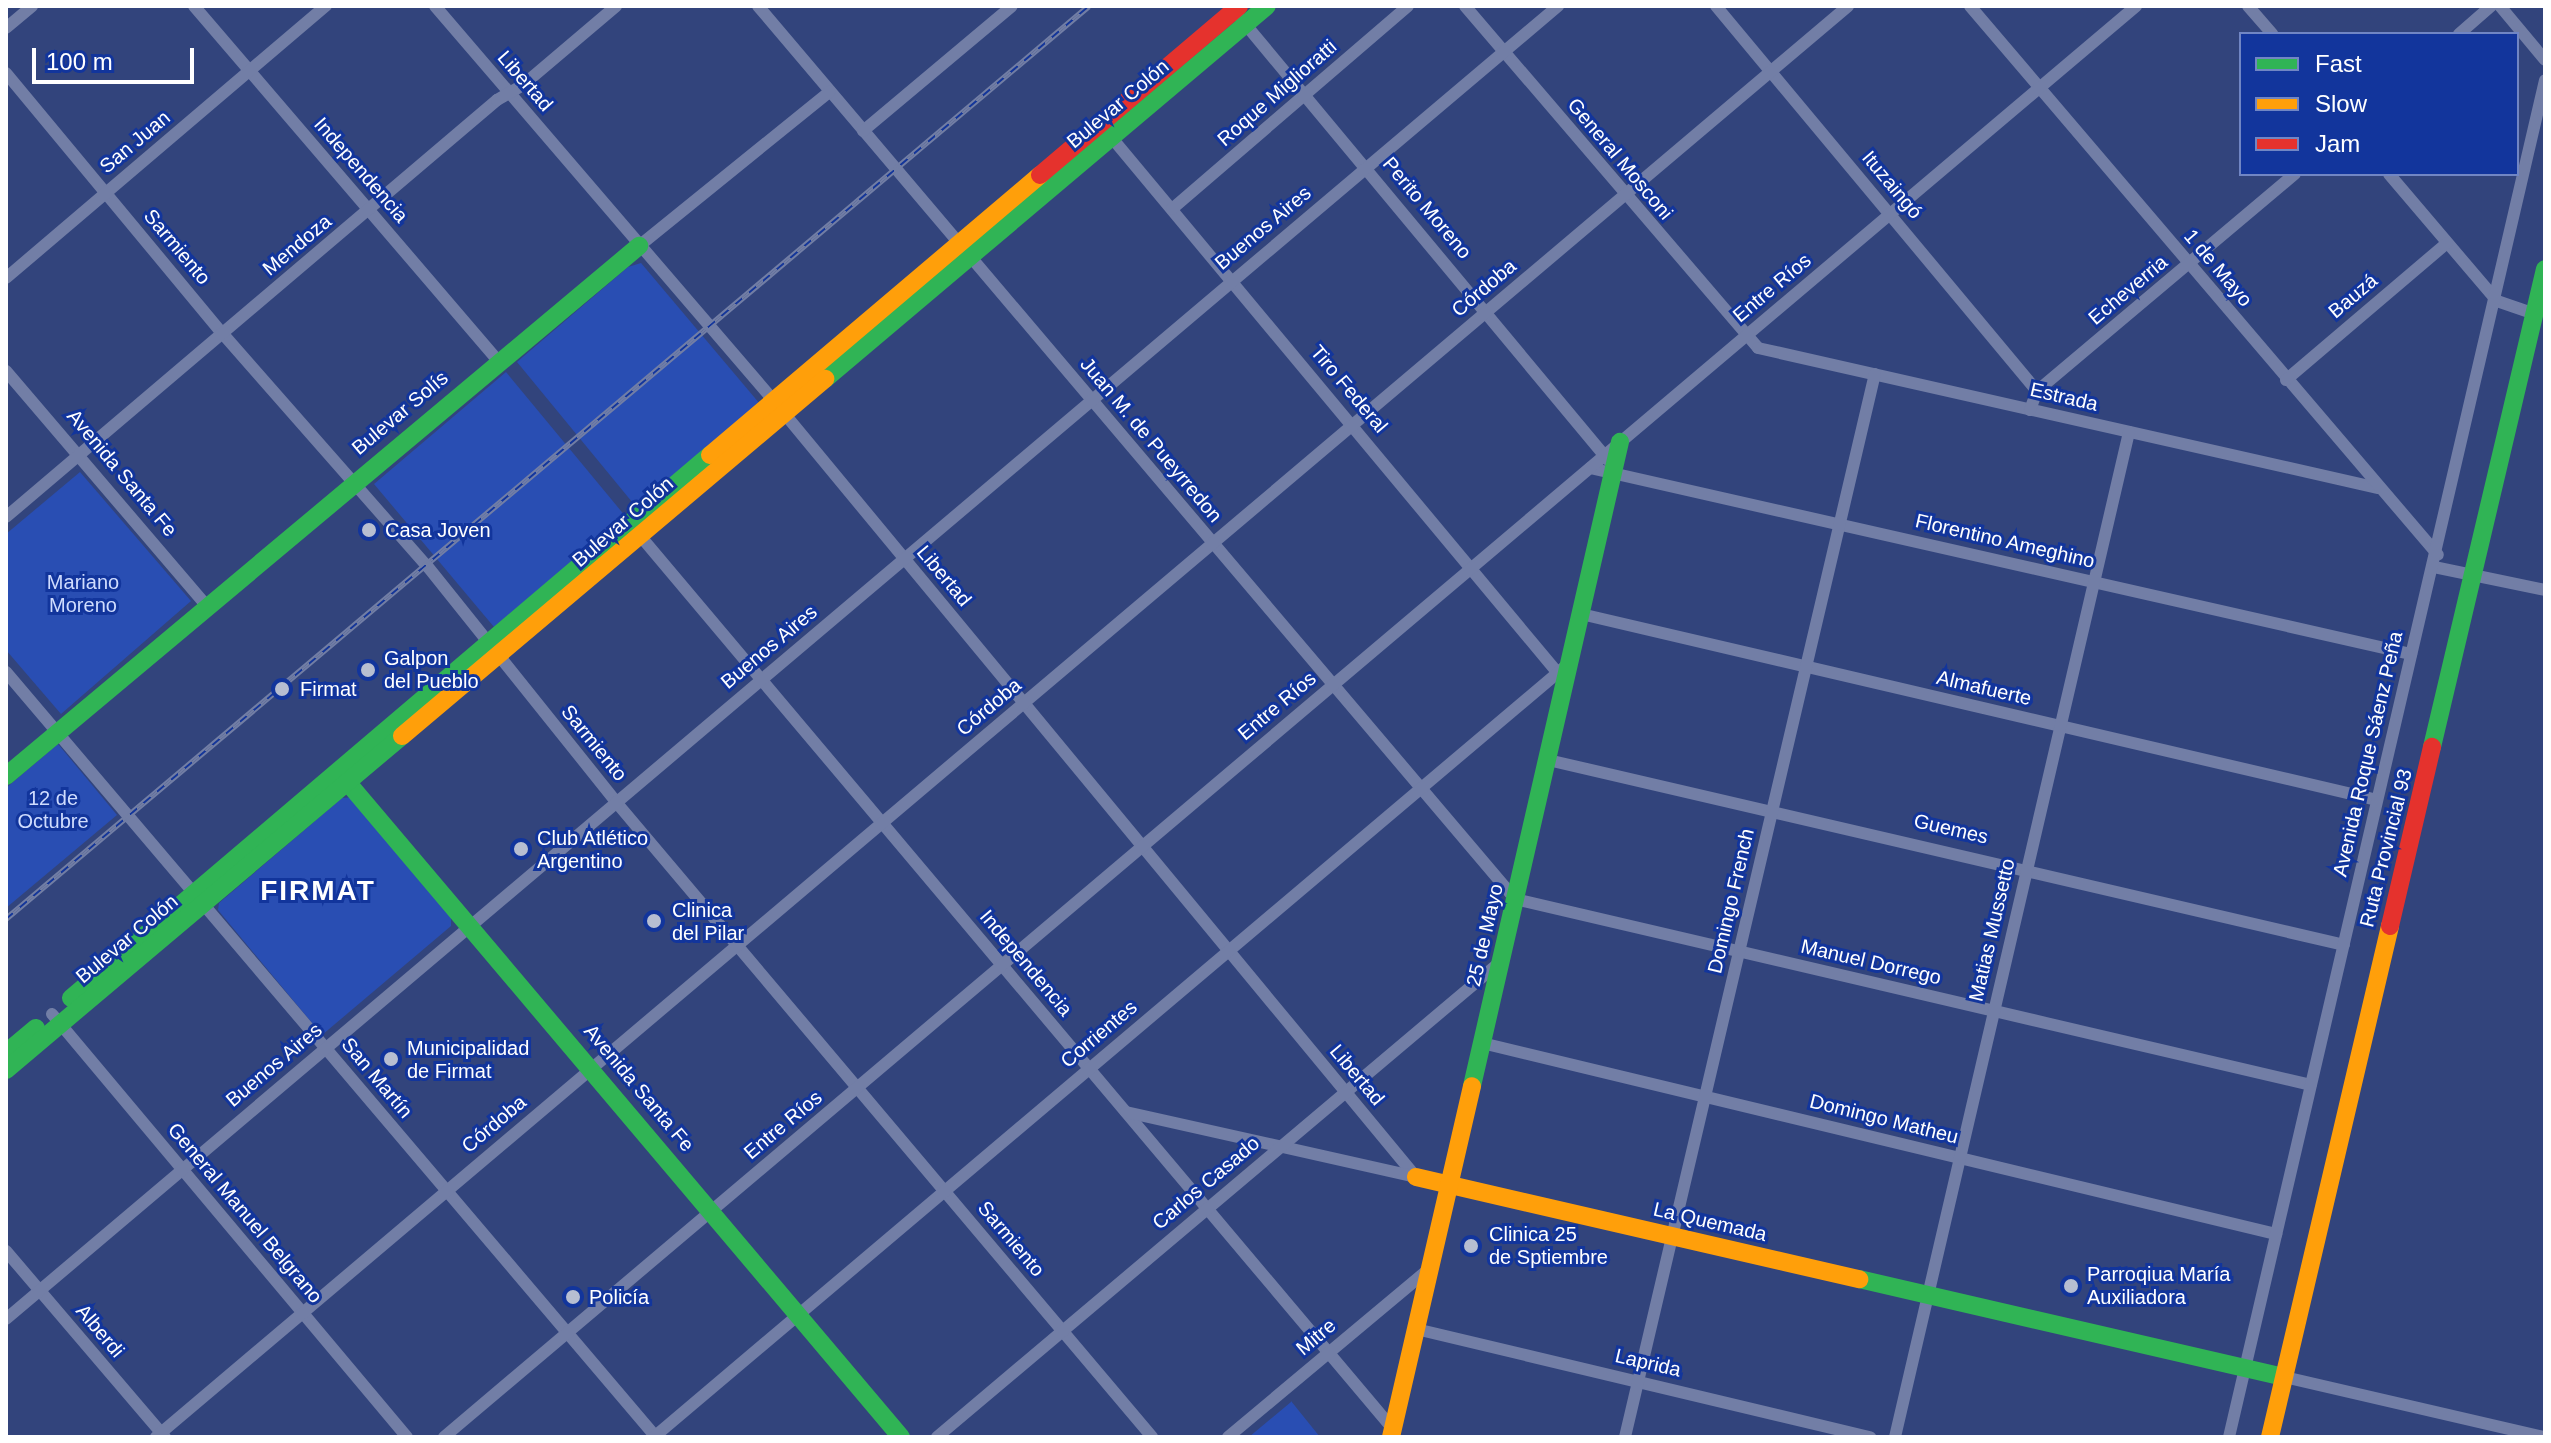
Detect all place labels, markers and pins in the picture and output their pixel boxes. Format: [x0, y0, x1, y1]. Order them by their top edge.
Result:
place label: Casa Joven [385, 518, 491, 542]
marker: Casa Joven [360, 521, 378, 539]
place label: Galpon del Pueblo [384, 646, 479, 693]
marker: Galpon del Pueblo [359, 661, 377, 679]
place label: Firmat [300, 677, 357, 701]
marker: Firmat [271, 678, 293, 700]
place label: Club Atlético Argentino [537, 826, 649, 873]
marker: Club Atlético Argentino [512, 840, 530, 858]
place label: Clinica del Pilar [672, 898, 744, 945]
marker: Clinica del Pilar [643, 910, 665, 932]
place label: Municipalidad de Firmat [407, 1036, 529, 1083]
marker: Municipalidad de Firmat [382, 1050, 400, 1068]
place label: Clinica 25 de Sptiembre [1489, 1222, 1608, 1269]
marker: Clinica 25 de Sptiembre [1460, 1235, 1482, 1257]
place label: Parroqiua María Auxiliadora [2087, 1262, 2230, 1309]
marker: Parroqiua María Auxiliadora [2062, 1277, 2080, 1295]
place label: Policía [589, 1285, 649, 1309]
marker: Policía [564, 1288, 582, 1306]

